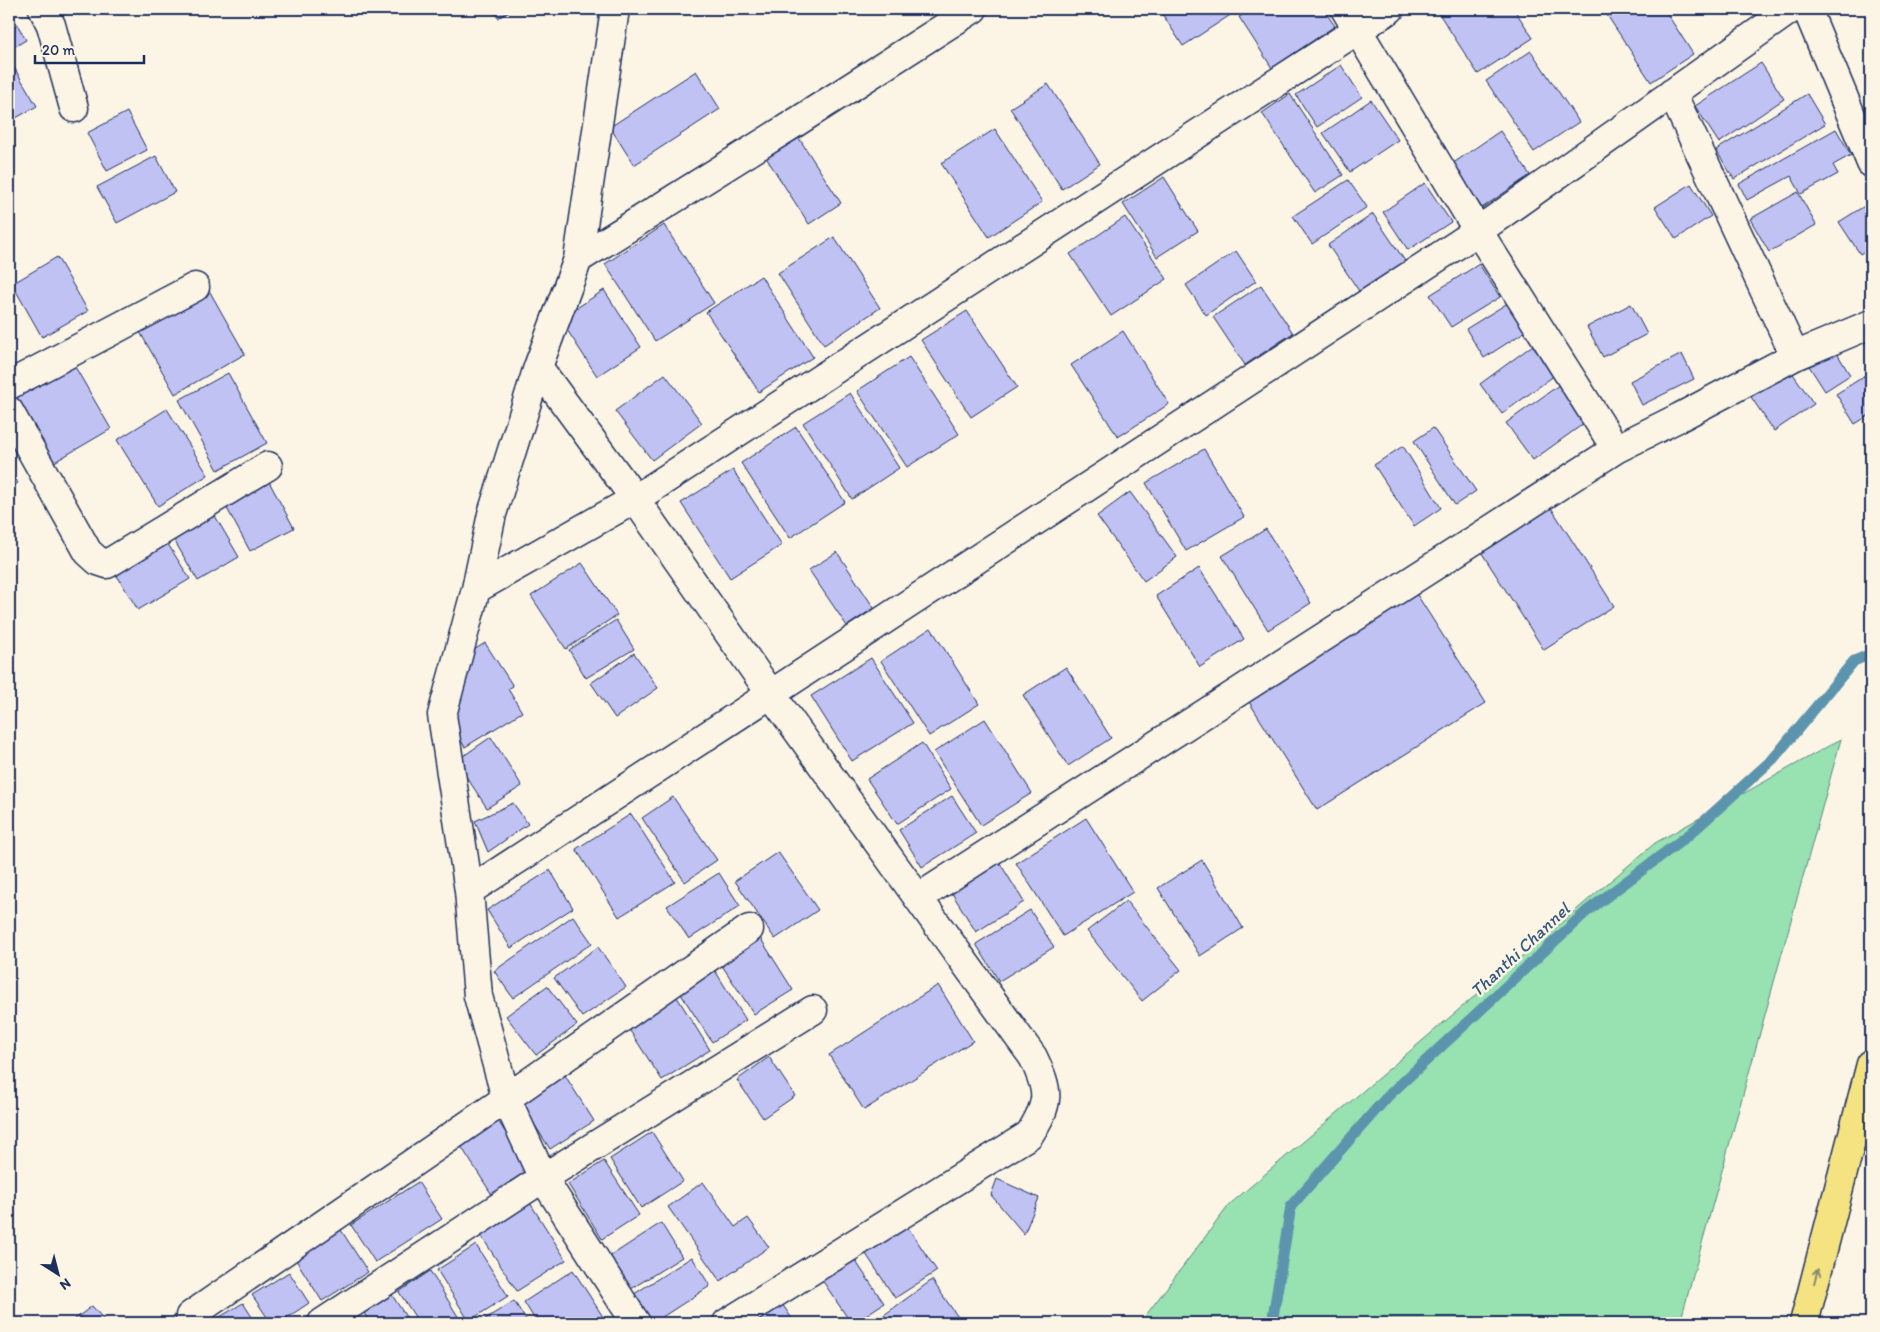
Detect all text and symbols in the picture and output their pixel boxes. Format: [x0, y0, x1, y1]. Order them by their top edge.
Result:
scale bar [35, 32, 144, 64]
text: 20 m [42, 41, 76, 59]
water label: Thanthi Channel [1466, 897, 1576, 1002]
north arrow [32, 1250, 82, 1300]
one-way arrow [1812, 1269, 1821, 1285]
text: N [57, 1274, 74, 1294]

